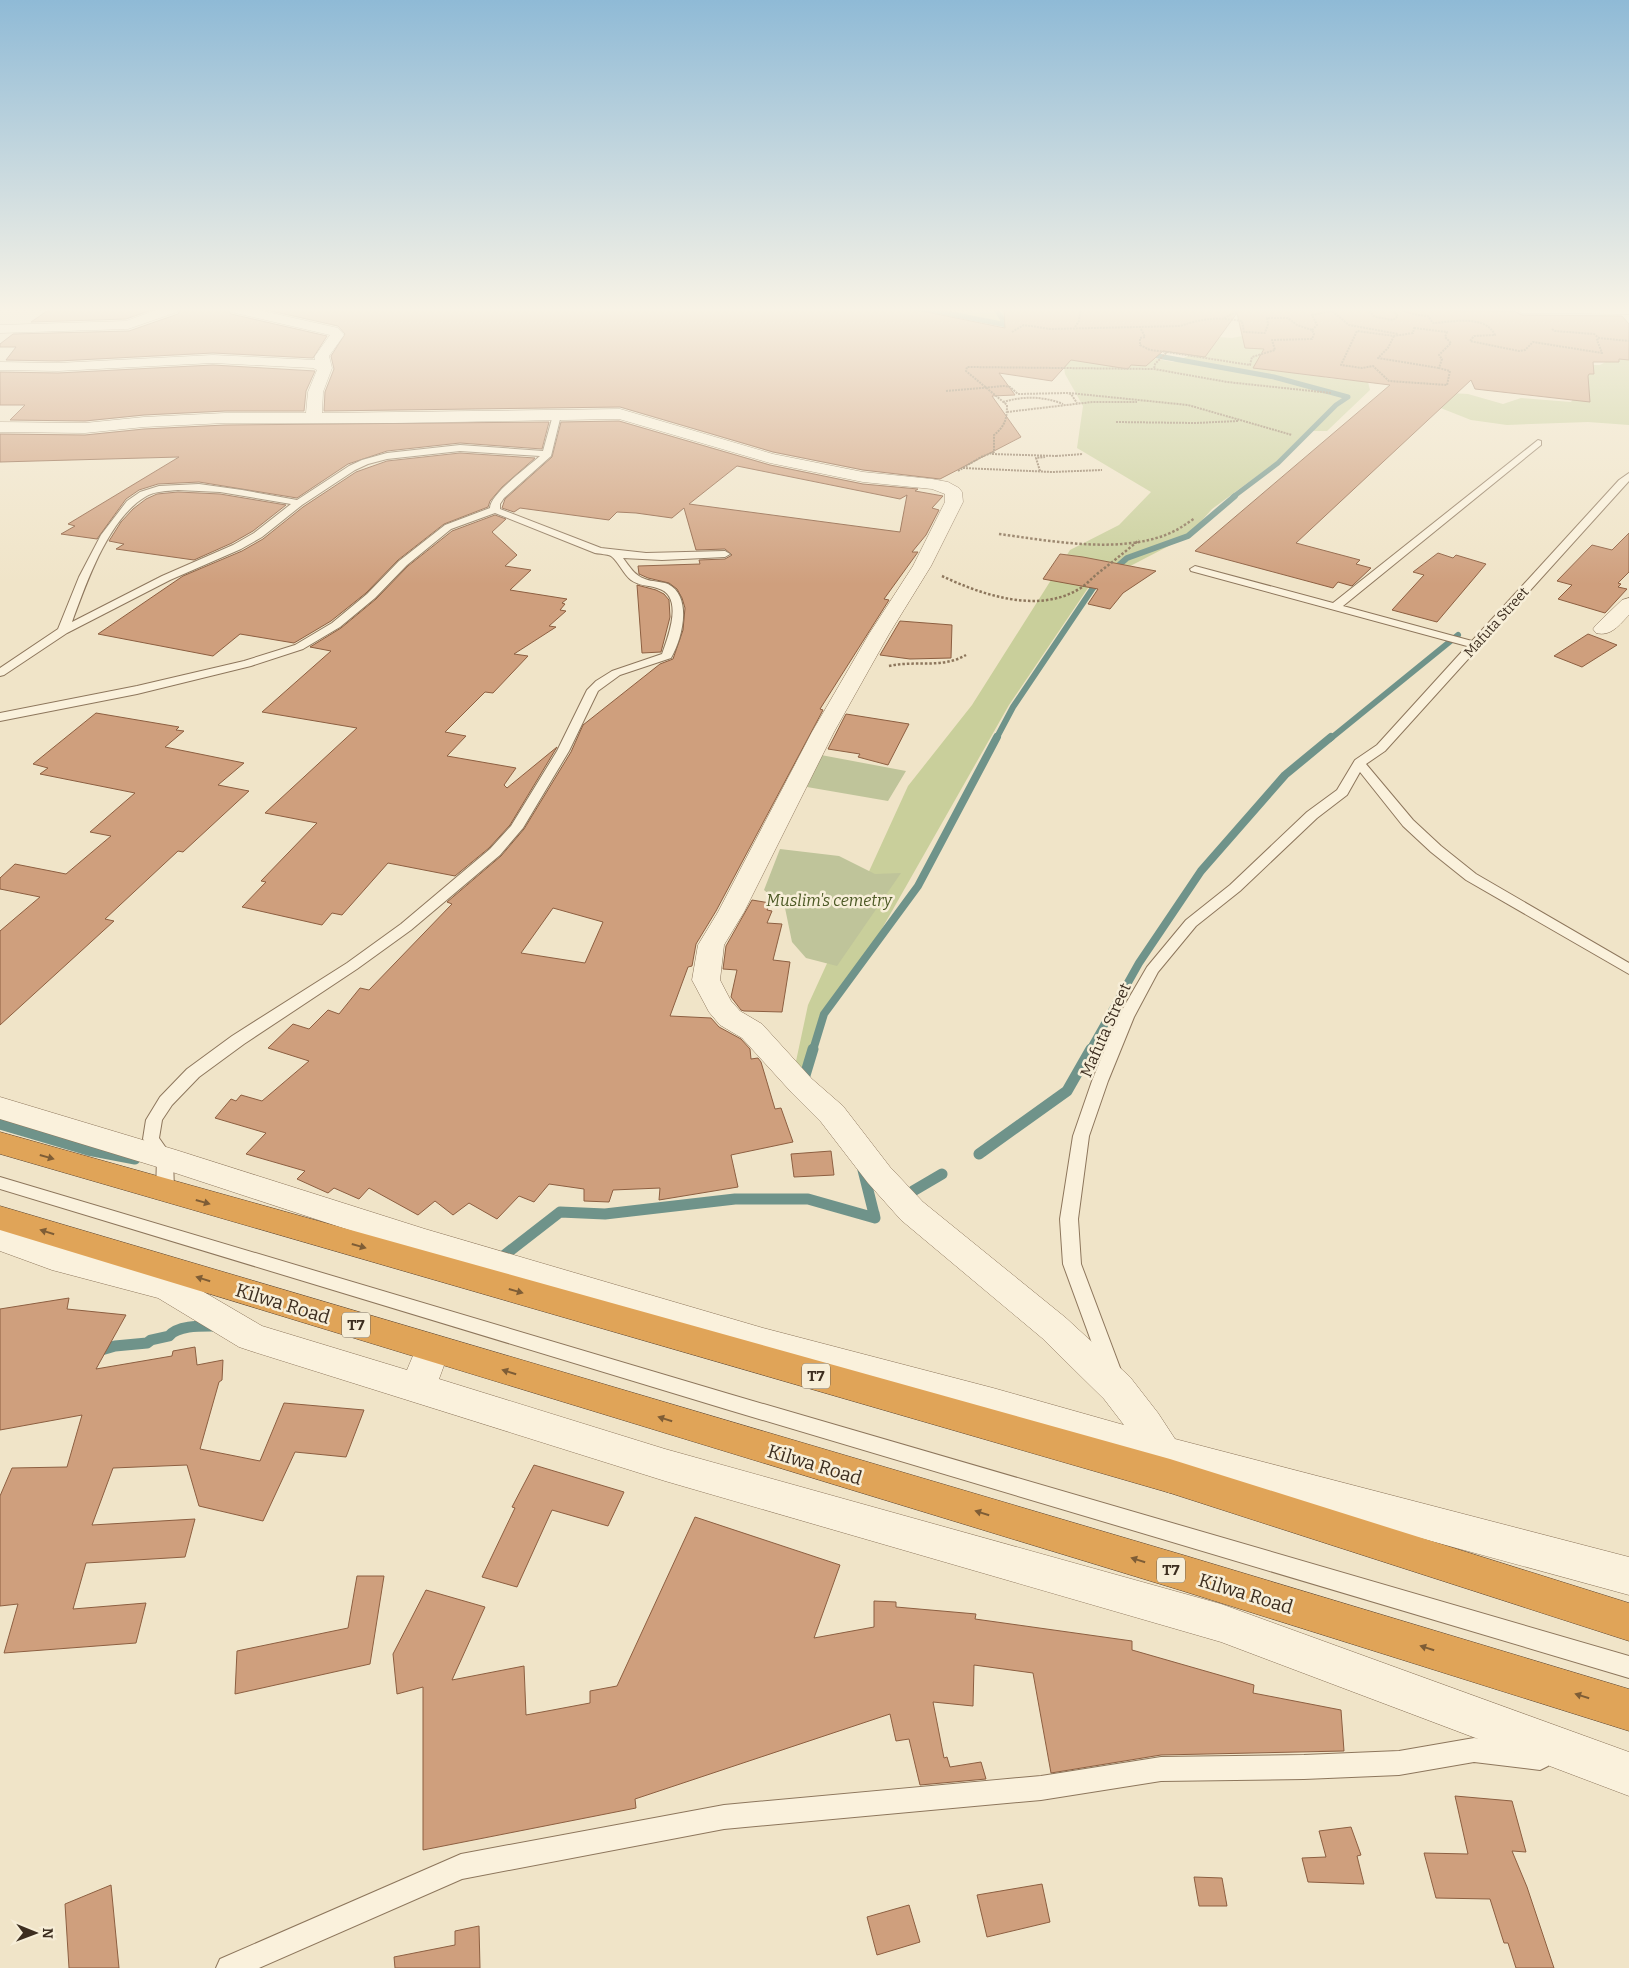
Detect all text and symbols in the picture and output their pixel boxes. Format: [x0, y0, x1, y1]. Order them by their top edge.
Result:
street label: Mafuta Street [1460, 584, 1532, 661]
park label: Muslim's cemetry [766, 891, 893, 910]
street label: Mafuta Street [1076, 980, 1135, 1080]
one-way arrow [39, 1153, 54, 1161]
one-way arrow [196, 1198, 211, 1206]
one-way arrow [40, 1228, 55, 1235]
one-way arrow [352, 1243, 367, 1251]
one-way arrow [195, 1275, 210, 1283]
street label: Kilwa Road [233, 1278, 333, 1329]
one-way arrow [508, 1287, 523, 1295]
road number: T7 [342, 1312, 370, 1338]
road number: T7 [802, 1364, 830, 1388]
one-way arrow [502, 1367, 517, 1375]
one-way arrow [657, 1414, 672, 1422]
street label: Kilwa Road [765, 1439, 865, 1490]
one-way arrow [974, 1509, 989, 1517]
one-way arrow [1130, 1555, 1145, 1563]
road number: T7 [1157, 1558, 1185, 1582]
street label: Kilwa Road [1196, 1568, 1296, 1619]
one-way arrow [1419, 1644, 1434, 1652]
one-way arrow [1575, 1691, 1590, 1699]
north arrow [10, 1908, 60, 1958]
text: N [39, 1928, 56, 1939]

